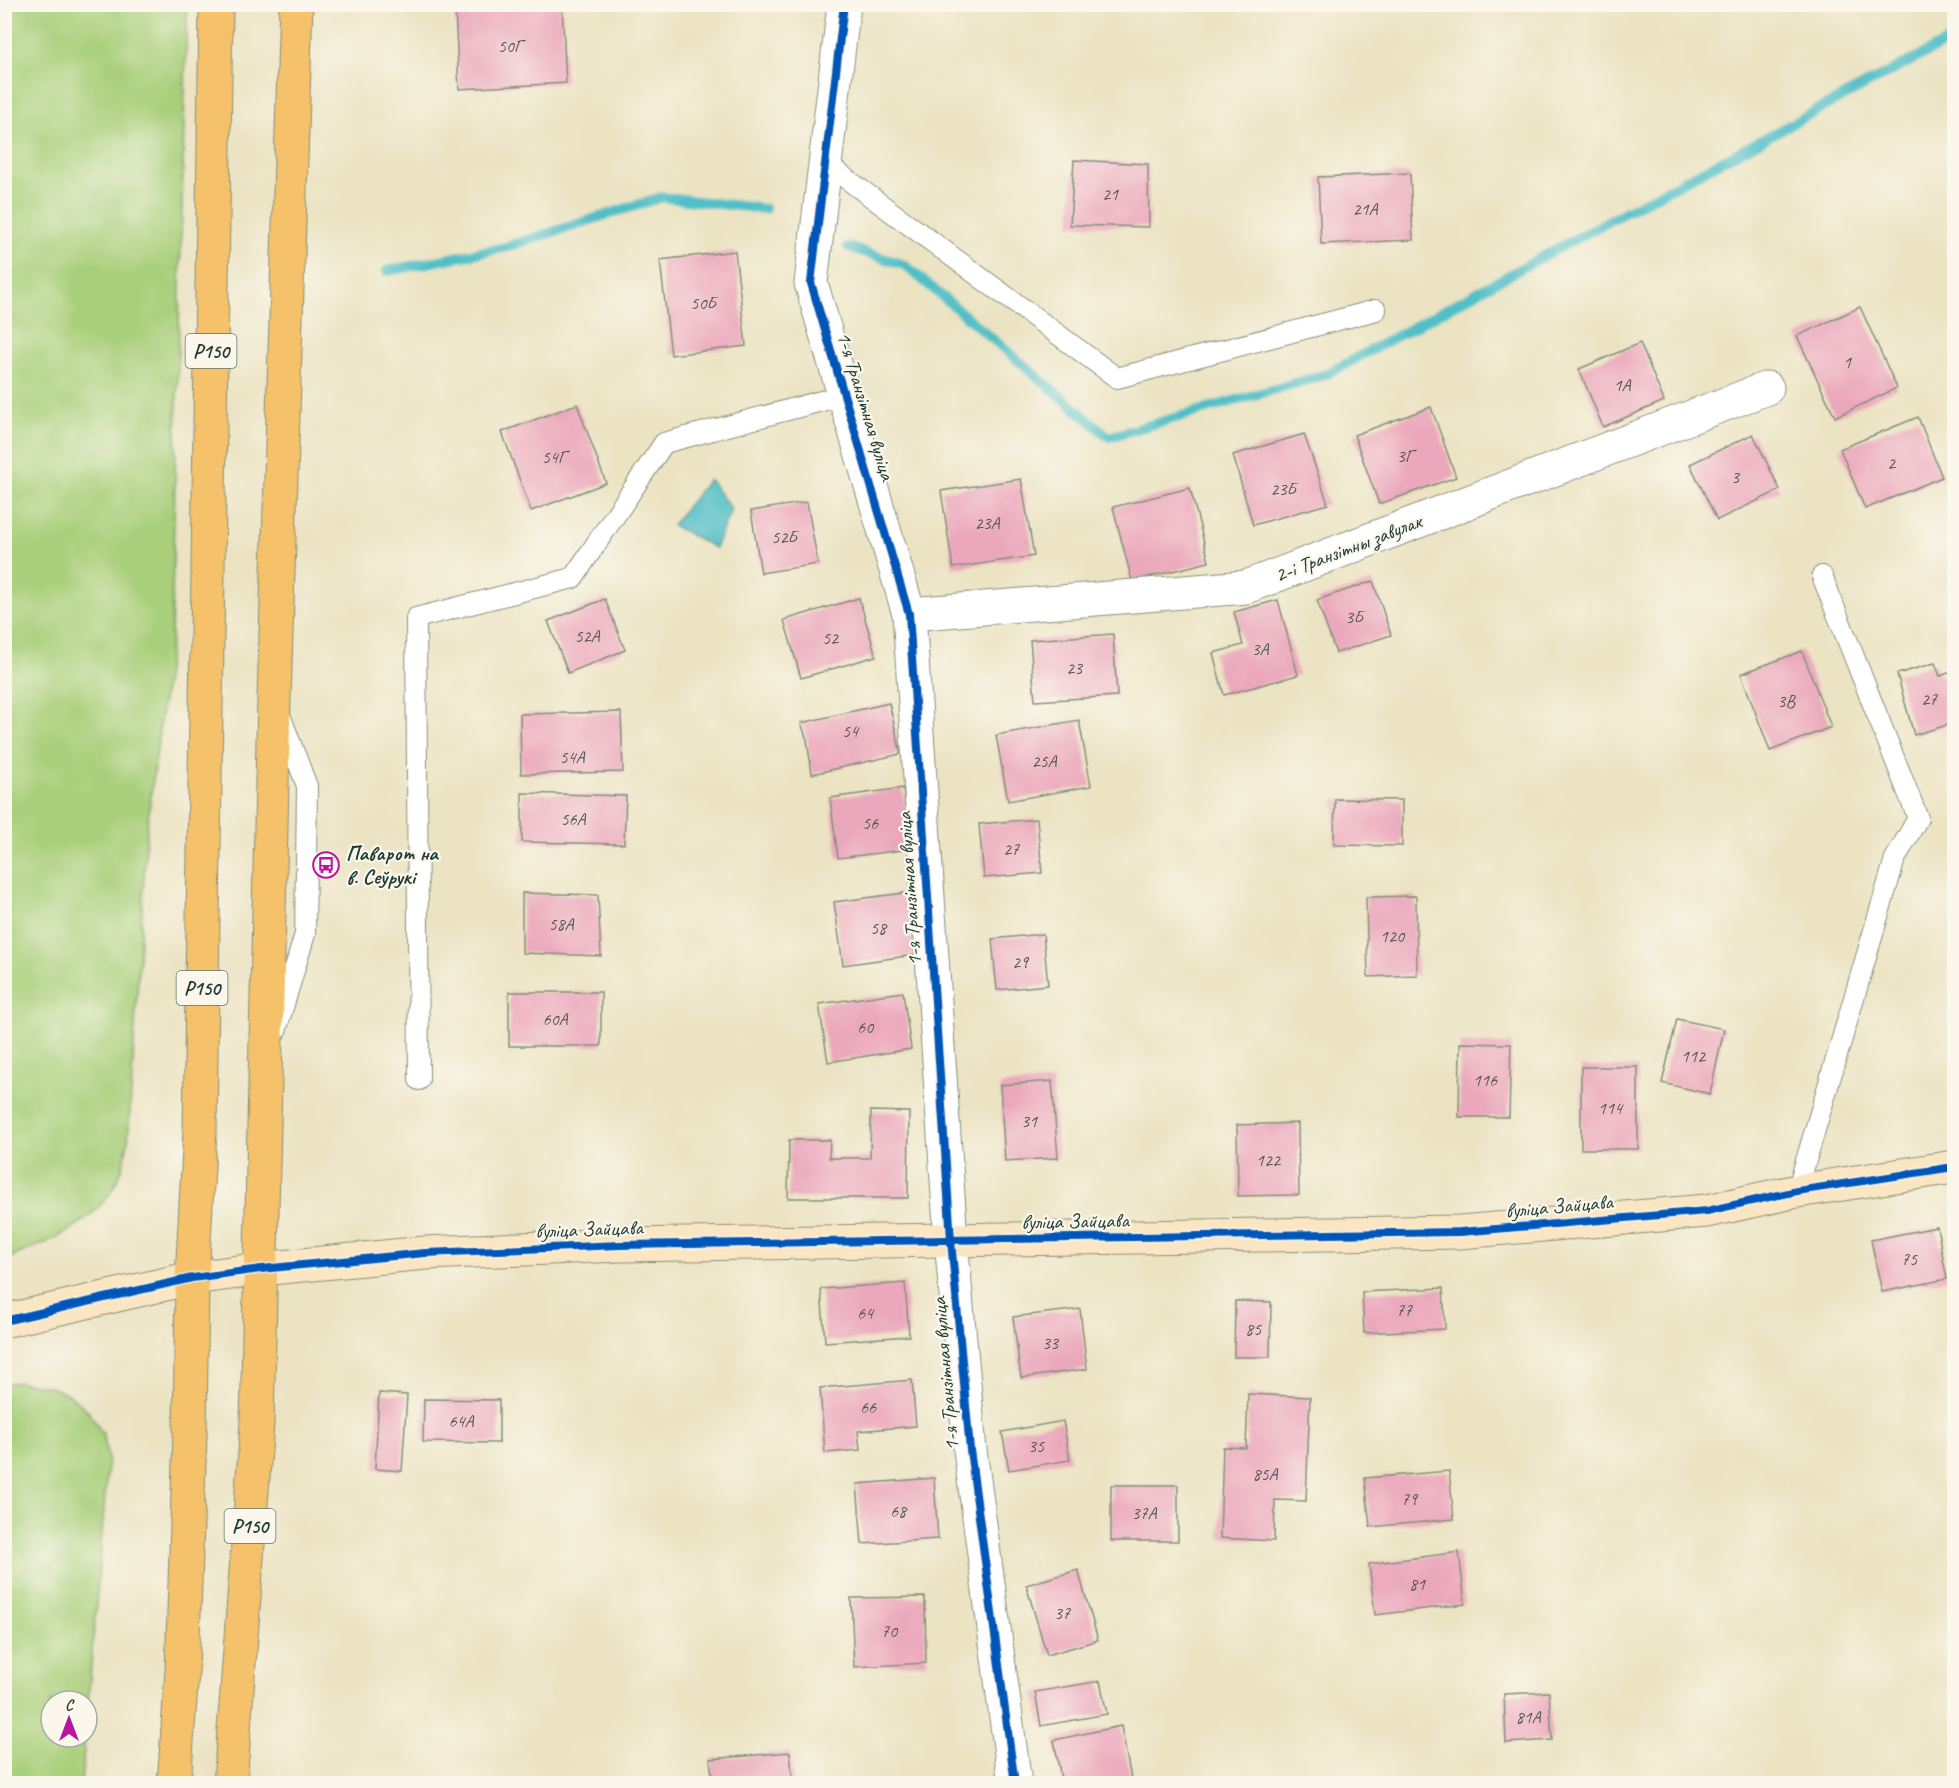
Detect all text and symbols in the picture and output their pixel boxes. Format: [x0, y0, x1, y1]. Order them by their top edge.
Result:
house number: 50Г [498, 35, 526, 57]
house number: 21 [1102, 183, 1119, 205]
house number: 21А [1352, 198, 1379, 220]
house number: 50Б [690, 292, 719, 314]
street label: 1-я Транзітная вуліца [831, 328, 902, 485]
road number: Р150 [186, 334, 236, 368]
house number: 1 [1843, 351, 1852, 373]
house number: 1А [1613, 374, 1632, 396]
house number: 3Г [1397, 445, 1417, 467]
house number: 54Г [542, 446, 570, 468]
house number: 2 [1887, 452, 1897, 474]
house number: 3 [1731, 466, 1741, 488]
house number: 23Б [1270, 478, 1299, 500]
street label: 2-і Транзітны завулак [1271, 507, 1428, 589]
house number: 23А [974, 512, 1001, 534]
house number: 52Б [771, 526, 800, 548]
house number: 3Б [1345, 606, 1365, 628]
house number: 52А [574, 625, 601, 647]
house number: 52 [822, 627, 840, 649]
house number: 3А [1251, 638, 1270, 660]
house number: 23 [1066, 657, 1084, 679]
house number: 27 [1921, 688, 1938, 710]
house number: 3В [1777, 690, 1796, 712]
house number: 54 [842, 720, 860, 742]
house number: 54А [559, 746, 586, 768]
house number: 25А [1031, 750, 1058, 772]
house number: 56А [560, 808, 587, 830]
street label: 1-я Транзітная вуліца [891, 809, 927, 967]
house number: 56 [862, 812, 879, 834]
house number: 27 [1003, 838, 1020, 860]
place label: Паварот на в. Сеўрукі [346, 840, 439, 890]
bus stop icon: Паварот на в. Сеўрукі [311, 850, 341, 880]
house number: 58А [548, 913, 575, 935]
house number: 58 [870, 917, 888, 939]
house number: 120 [1380, 925, 1406, 947]
house number: 29 [1012, 951, 1030, 973]
road number: Р150 [176, 971, 228, 1005]
house number: 60А [542, 1008, 569, 1030]
house number: 60 [857, 1016, 875, 1038]
house number: 112 [1681, 1045, 1707, 1067]
house number: 116 [1473, 1069, 1498, 1091]
house number: 114 [1598, 1097, 1624, 1119]
house number: 31 [1021, 1110, 1038, 1132]
house number: 122 [1256, 1149, 1282, 1171]
street label: вуліца Зайцава [1504, 1188, 1615, 1224]
street label: вуліца Зайцава [1021, 1207, 1131, 1235]
street label: вуліца Зайцава [535, 1214, 645, 1244]
house number: 75 [1901, 1248, 1918, 1270]
street label: 1-я Транзітная вуліца [925, 1294, 965, 1452]
house number: 77 [1396, 1299, 1413, 1321]
house number: 64 [857, 1302, 875, 1324]
house number: 85 [1245, 1318, 1262, 1340]
house number: 33 [1042, 1332, 1060, 1354]
house number: 66 [860, 1396, 877, 1418]
house number: 64А [448, 1410, 475, 1432]
house number: 35 [1028, 1435, 1045, 1457]
house number: 85А [1252, 1463, 1279, 1485]
house number: 79 [1401, 1488, 1419, 1510]
house number: 68 [890, 1500, 908, 1522]
house number: 37А [1131, 1502, 1158, 1524]
road number: Р150 [224, 1509, 276, 1543]
house number: 81 [1409, 1573, 1426, 1595]
house number: 37 [1054, 1602, 1071, 1624]
house number: 70 [881, 1620, 899, 1642]
north arrow [39, 1689, 99, 1749]
text: С [65, 1695, 75, 1715]
house number: 81А [1515, 1706, 1542, 1728]

